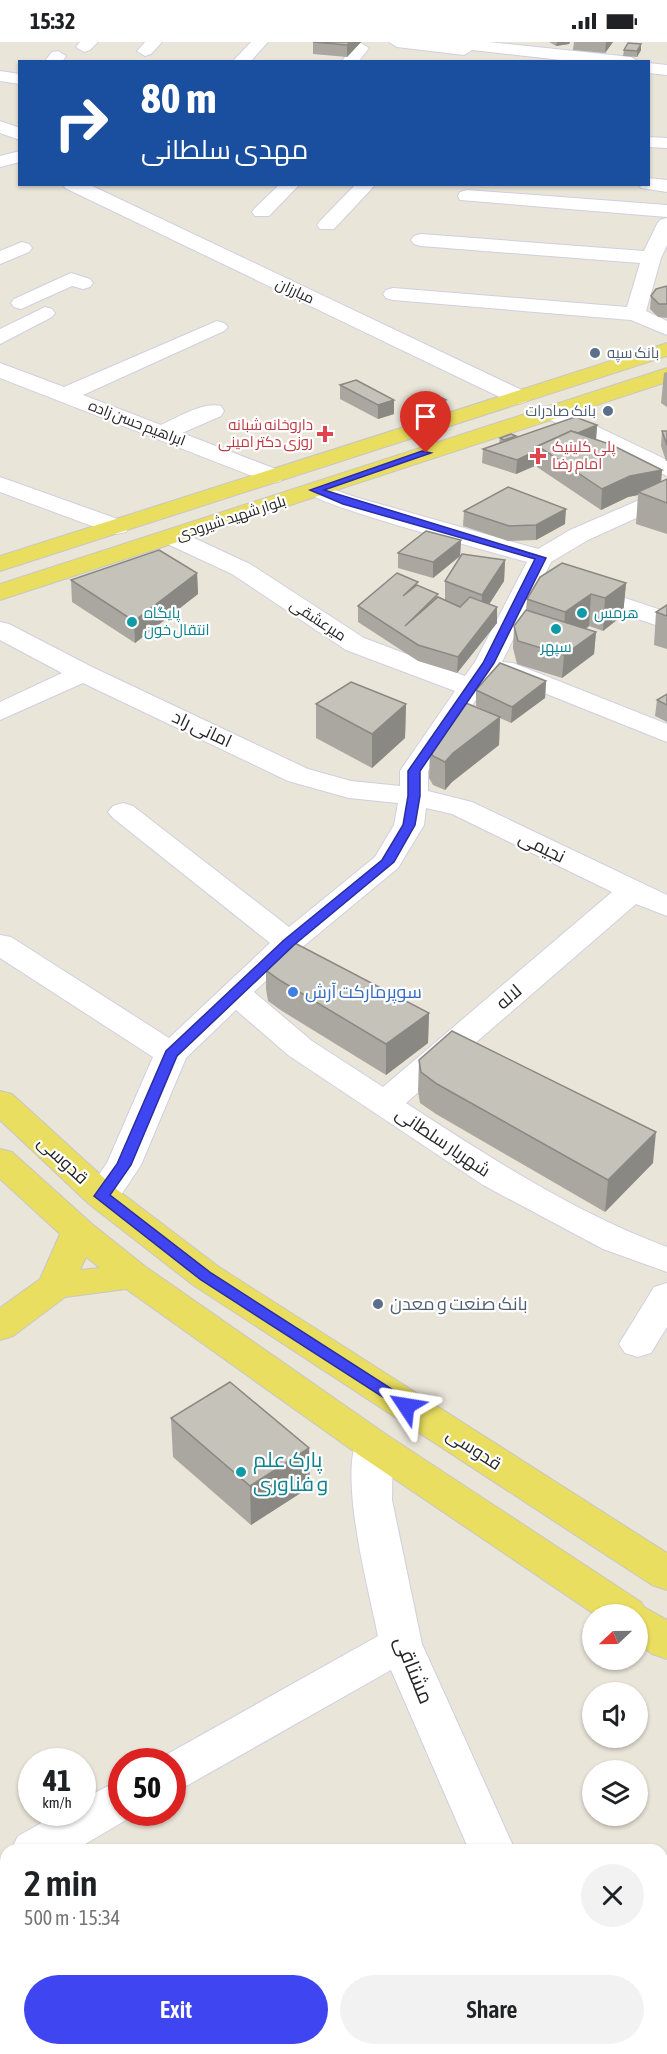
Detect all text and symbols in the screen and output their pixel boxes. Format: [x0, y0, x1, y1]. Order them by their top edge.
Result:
text: 15:32 [30, 8, 75, 34]
text: 80 m [141, 74, 216, 122]
icon: right [42, 84, 120, 162]
text: مهدی سلطانی [141, 134, 308, 165]
street label: مبارزان [272, 274, 317, 309]
place label: بانک سپه [607, 344, 659, 363]
marker: بانک سپه [588, 346, 602, 360]
pin [400, 391, 451, 453]
street label: ابراهیم حسن زاده [86, 396, 188, 451]
icon: arrive [409, 400, 442, 433]
place label: بانک صادرات [525, 402, 596, 420]
marker: بانک صادرات [601, 404, 615, 418]
place label: داروخانه شبانه روزی دکتر امینی [218, 416, 313, 452]
marker: داروخانه شبانه روزی دکتر امینی [318, 427, 332, 441]
place label: پلی کلینیک امام رضا [552, 438, 615, 474]
marker: پلی کلینیک امام رضا [529, 447, 547, 465]
street label: بلوار شهید شیرودی [174, 492, 288, 545]
street label: میرعشقی [286, 595, 349, 646]
place label: پایگاه انتقال خون [144, 604, 210, 640]
place label: هرمس [594, 604, 639, 623]
marker: هرمس [575, 606, 589, 620]
marker: پایگاه انتقال خون [125, 615, 139, 629]
marker: سپهر [549, 622, 563, 636]
place label: سپهر [539, 638, 572, 657]
street label: امانی راد [169, 706, 235, 752]
street label: نجیمی [515, 826, 569, 868]
street label: لاله [492, 980, 526, 1013]
place label: سوپرمارکت آرش [305, 981, 422, 1004]
marker: سوپرمارکت آرش [286, 985, 300, 999]
street label: شهریار سلطانی [391, 1102, 495, 1182]
street label: قدوسی [33, 1131, 93, 1189]
place label: بانک صنعت و معدن [390, 1293, 528, 1315]
marker: بانک صنعت و معدن [371, 1297, 385, 1311]
position arrow [374, 1374, 438, 1438]
street label: قدوسی [442, 1423, 506, 1475]
place label: پارک علم و فناوری [253, 1447, 328, 1497]
marker: پارک علم و فناوری [234, 1465, 248, 1479]
north arrow [582, 1604, 648, 1670]
map controls [582, 1604, 648, 1826]
street label: مشتاقی [389, 1632, 439, 1708]
button: sound [582, 1682, 648, 1748]
speed limit sign: 50 [108, 1748, 186, 1826]
button: layers [582, 1760, 648, 1826]
text: 41 [43, 1763, 71, 1797]
text: km/h [42, 1794, 72, 1811]
text: 2 min [24, 1862, 98, 1904]
button: close [581, 1864, 644, 1927]
text: 500 m · 15:34 [24, 1906, 120, 1929]
button: Exit [24, 1975, 328, 2044]
button: Share [340, 1975, 644, 2044]

